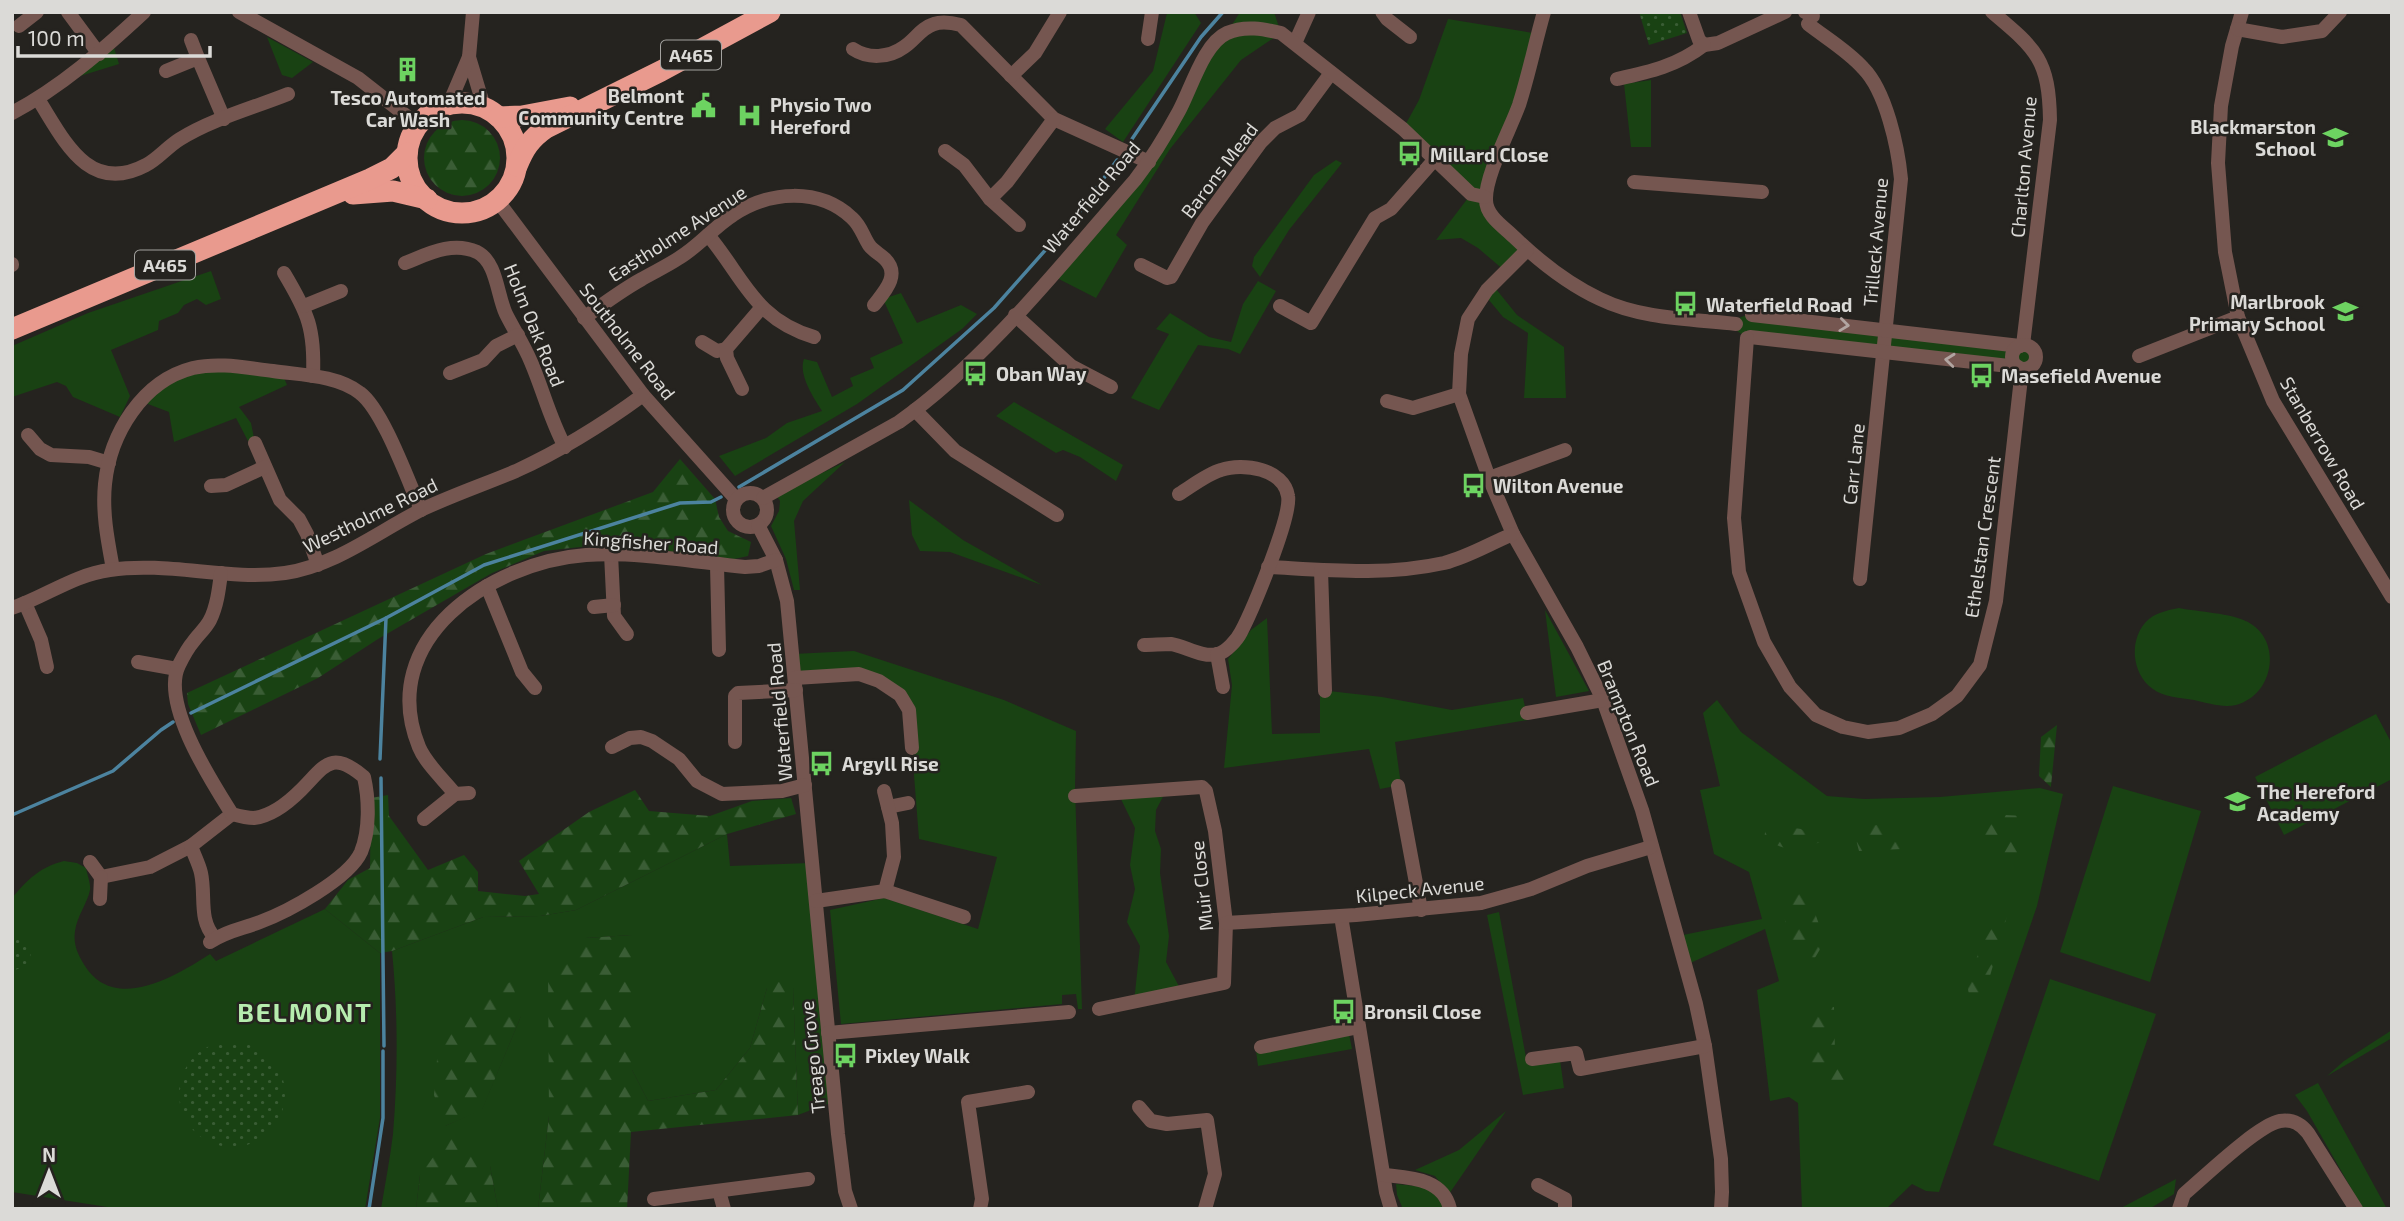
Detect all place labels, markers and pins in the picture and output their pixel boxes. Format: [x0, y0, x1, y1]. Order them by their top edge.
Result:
building icon: Tesco Automated Car Wash [394, 55, 422, 83]
place label: Belmont Community Centre [518, 84, 684, 130]
place label: Tesco Automated Car Wash [331, 86, 485, 131]
public building icon: Belmont Community Centre [690, 92, 718, 120]
place label: Physio Two Hereford [770, 93, 872, 138]
hospital icon: Physio Two Hereford [736, 101, 764, 129]
place label: Blackmarston School [2190, 115, 2317, 160]
school or university icon: Blackmarston School [2322, 123, 2350, 151]
bus stop icon: Millard Close [1396, 140, 1424, 168]
place label: Millard Close [1430, 143, 1549, 166]
bus stop icon: Waterfield Road [1672, 290, 1700, 318]
place label: Marlbrook Primary School [2189, 290, 2326, 336]
place label: Waterfield Road [1706, 293, 1852, 316]
school or university icon: Marlbrook Primary School [2331, 298, 2359, 326]
bus stop icon: Oban Way [962, 359, 990, 387]
bus stop icon: Masefield Avenue [1967, 361, 1995, 389]
place label: Oban Way [996, 362, 1087, 386]
place label: Masefield Avenue [2001, 364, 2162, 387]
bus stop icon: Wilton Avenue [1459, 471, 1487, 499]
place label: Wilton Avenue [1493, 474, 1624, 497]
bus stop icon: Argyll Rise [808, 749, 836, 777]
place label: Argyll Rise [842, 752, 939, 776]
place label: The Hereford Academy [2257, 780, 2375, 826]
school or university icon: The Hereford Academy [2223, 788, 2251, 816]
bus stop icon: Bronsil Close [1330, 997, 1358, 1025]
place label: Bronsil Close [1364, 1000, 1482, 1023]
bus stop icon: Pixley Walk [831, 1041, 859, 1069]
place label: Pixley Walk [865, 1044, 970, 1068]

